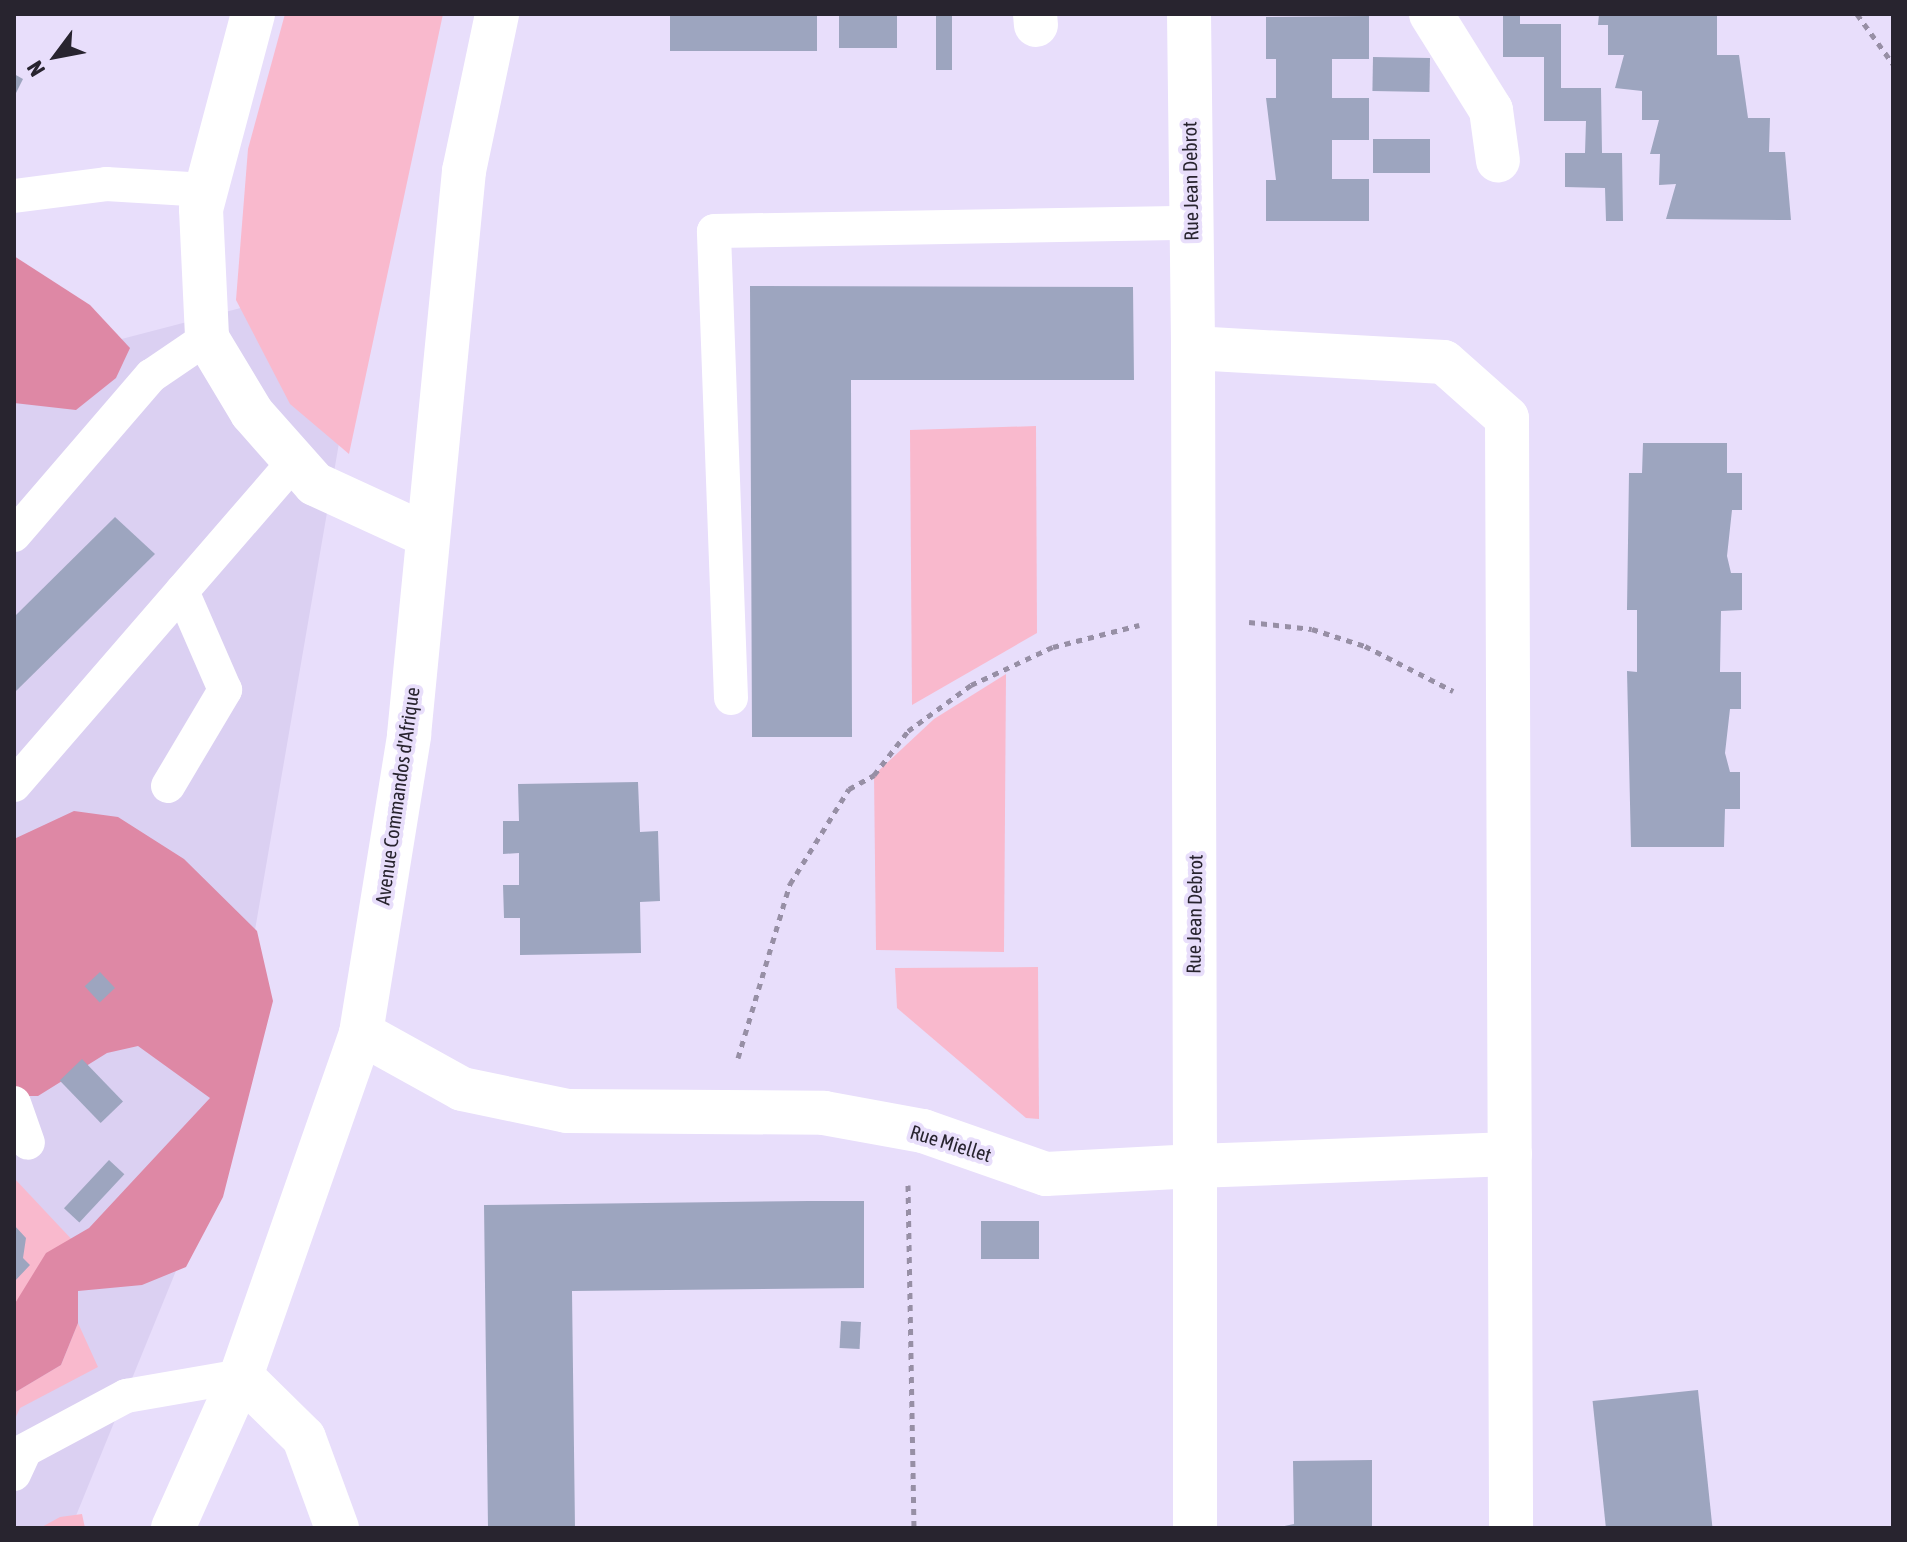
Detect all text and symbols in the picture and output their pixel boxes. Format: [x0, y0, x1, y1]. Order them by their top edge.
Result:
north arrow [16, 16, 96, 96]
text: N [21, 56, 50, 81]
street label: Rue Jean Debrot [1177, 121, 1203, 241]
street label: Avenue Commandos d'Afrique [370, 686, 424, 906]
street label: Rue Jean Debrot [1181, 854, 1207, 974]
street label: Rue Miellet [907, 1119, 995, 1167]

